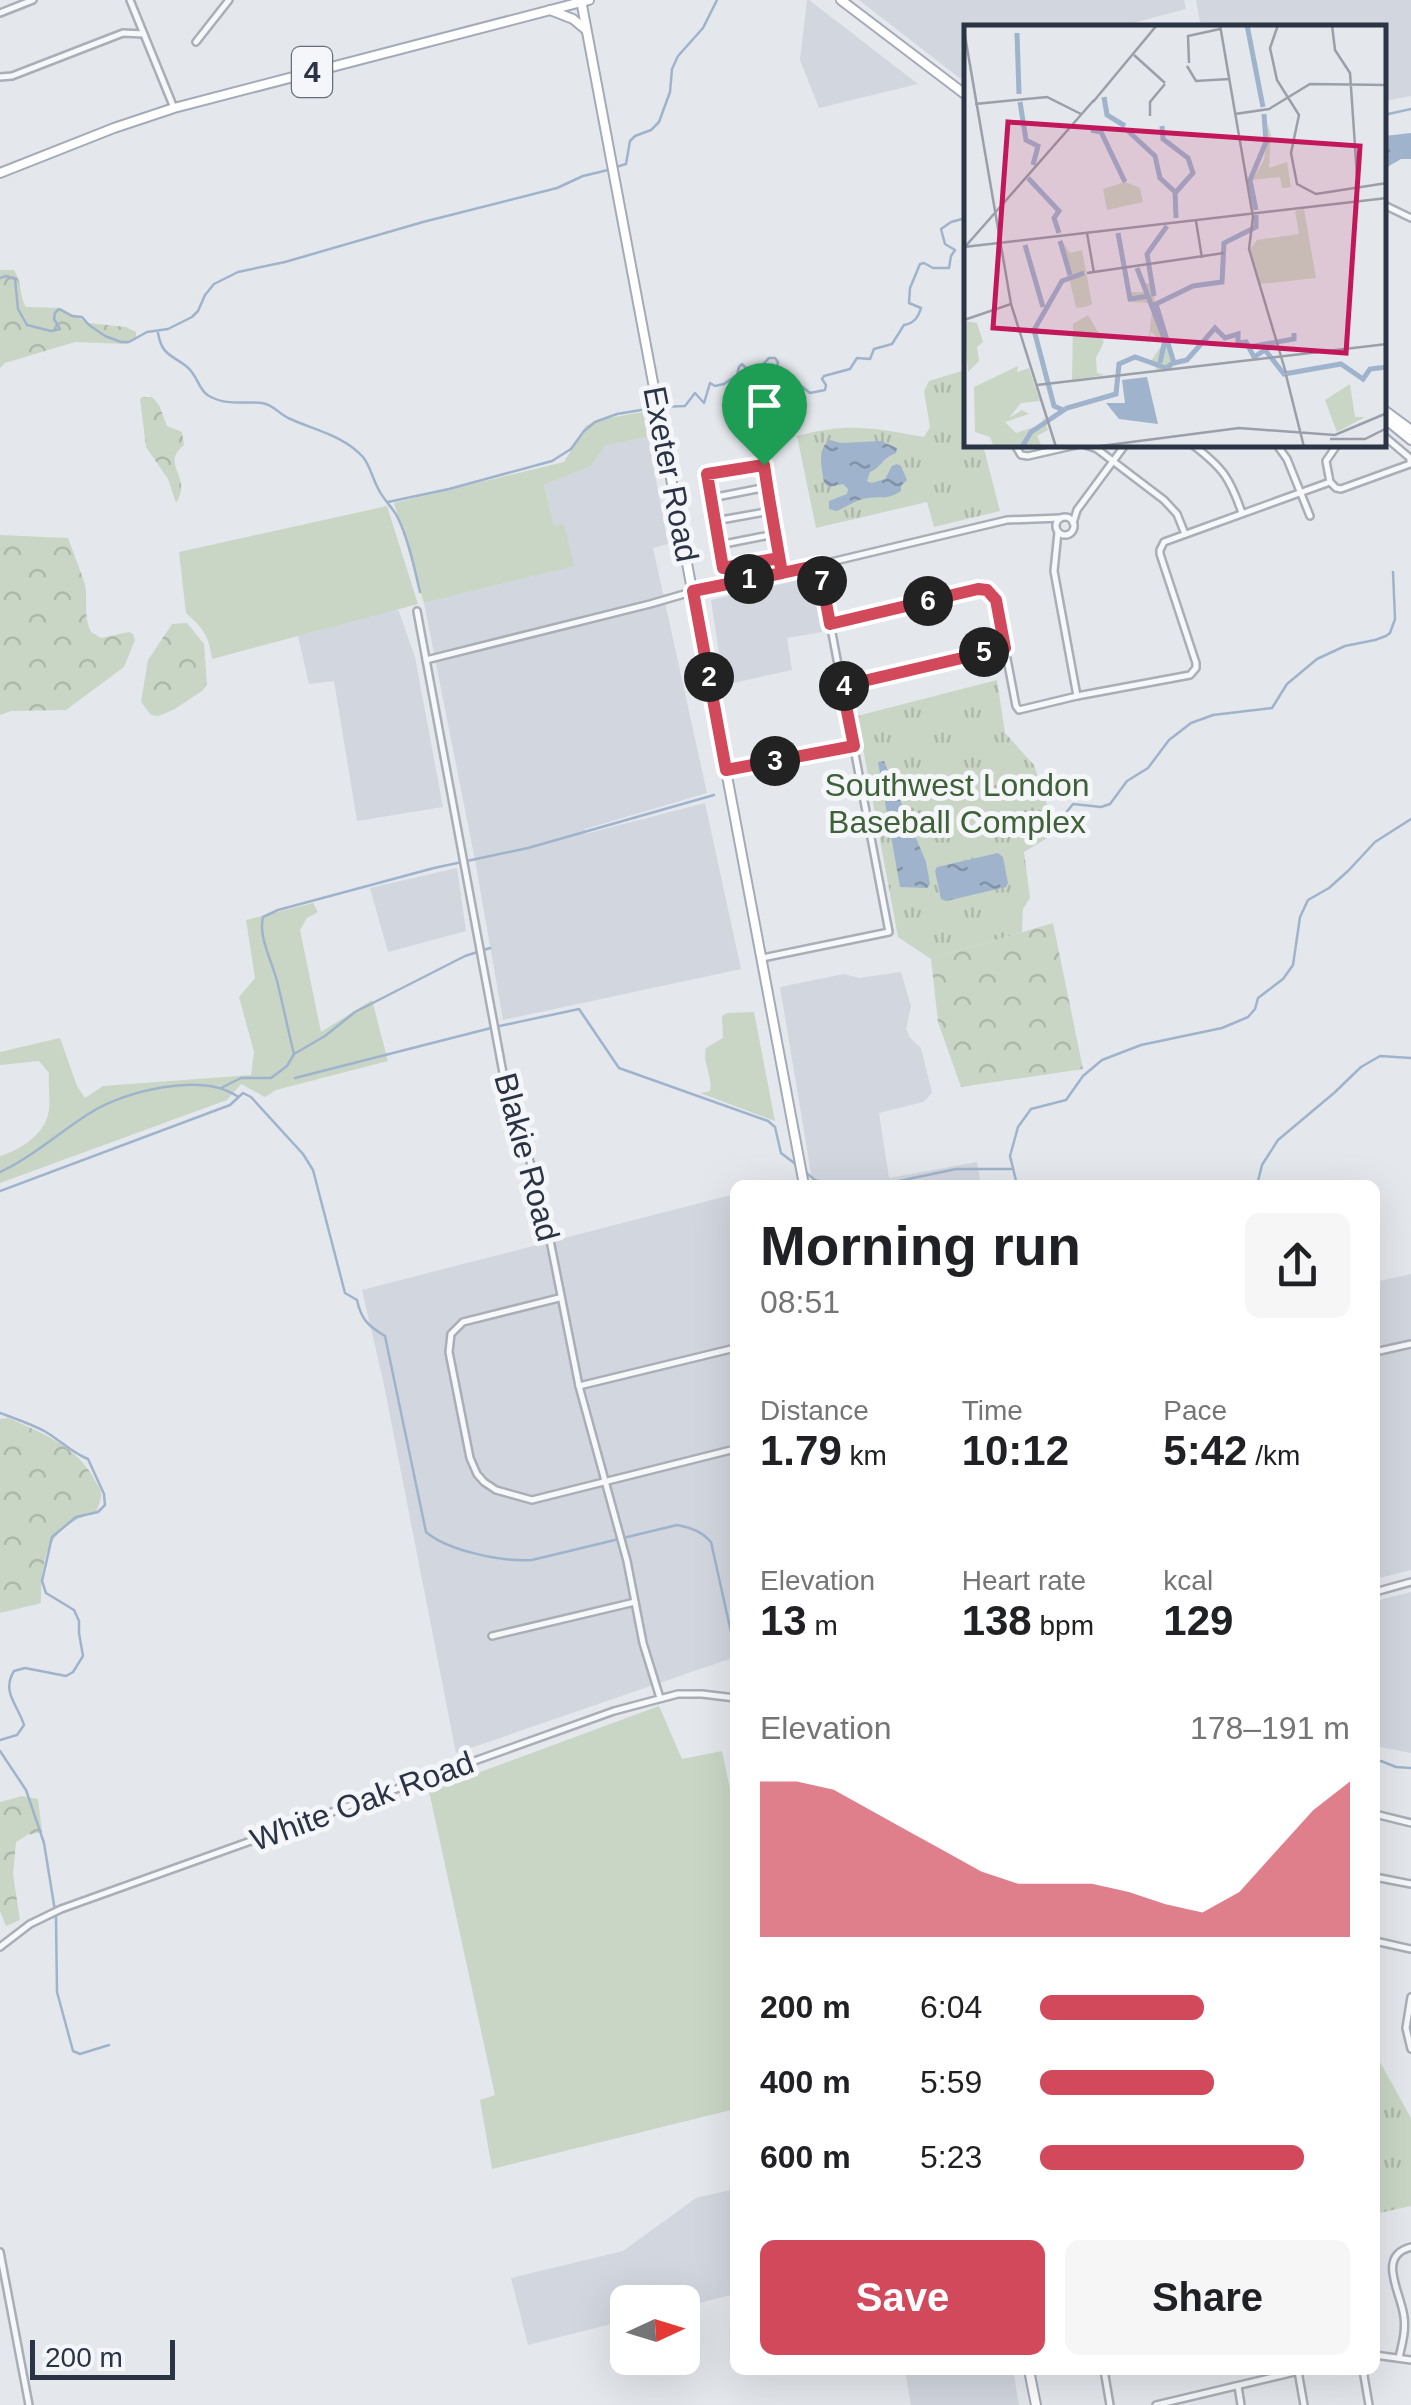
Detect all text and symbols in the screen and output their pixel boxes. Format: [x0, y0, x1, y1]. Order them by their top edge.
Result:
inset map [964, 25, 1386, 448]
road number: 4 [292, 47, 332, 97]
pin [722, 363, 807, 466]
icon: arrive [737, 378, 792, 433]
street label: Exeter Road [636, 383, 706, 565]
pin: 1 [724, 554, 774, 604]
pin: 7 [797, 556, 847, 606]
text: 1 [741, 563, 757, 594]
text: 7 [814, 565, 830, 596]
pin: 6 [903, 576, 953, 626]
text: 6 [920, 585, 936, 616]
pin: 5 [959, 627, 1009, 677]
text: 5 [976, 636, 992, 667]
pin: 2 [684, 652, 734, 702]
text: 2 [701, 661, 717, 692]
pin: 4 [819, 661, 869, 711]
text: 4 [836, 670, 852, 701]
pin: 3 [750, 736, 800, 786]
text: 3 [767, 745, 783, 776]
park label: Southwest London Baseball Complex [824, 767, 1090, 840]
street label: Blakie Road [487, 1069, 567, 1245]
button: share [1245, 1213, 1350, 1318]
text: Morning run [760, 1215, 1081, 1277]
text: 08:51 [760, 1284, 840, 1320]
text: Distance [760, 1395, 869, 1426]
text: Time [962, 1395, 1023, 1426]
text: Pace [1163, 1395, 1227, 1426]
text: 1.79 [760, 1427, 842, 1474]
text: 10:12 [962, 1427, 1069, 1474]
text: 5:42 [1163, 1427, 1247, 1474]
text: km [842, 1440, 887, 1471]
text: /km [1247, 1440, 1300, 1471]
text: Elevation [760, 1565, 875, 1596]
text: Heart rate [962, 1565, 1086, 1596]
text: kcal [1163, 1565, 1213, 1596]
text: 13 [760, 1597, 807, 1644]
text: 138 [962, 1597, 1032, 1644]
text: 129 [1163, 1597, 1233, 1644]
text: m [807, 1610, 838, 1641]
text: bpm [1032, 1610, 1094, 1641]
text: Elevation [760, 1710, 892, 1746]
text: 178–191 m [1190, 1710, 1350, 1746]
street label: White Oak Road [246, 1744, 478, 1858]
text: 200 m [760, 1989, 851, 2025]
text: 6:04 [920, 1989, 982, 2025]
text: 400 m [760, 2064, 851, 2100]
text: 5:59 [920, 2064, 982, 2100]
text: 600 m [760, 2139, 851, 2175]
text: 5:23 [920, 2139, 982, 2175]
button: Save [760, 2240, 1045, 2355]
button: Share [1065, 2240, 1350, 2355]
north arrow [610, 2285, 700, 2375]
map controls [610, 2285, 700, 2375]
scale bar [30, 2335, 175, 2380]
text: 200 m [45, 2342, 123, 2373]

